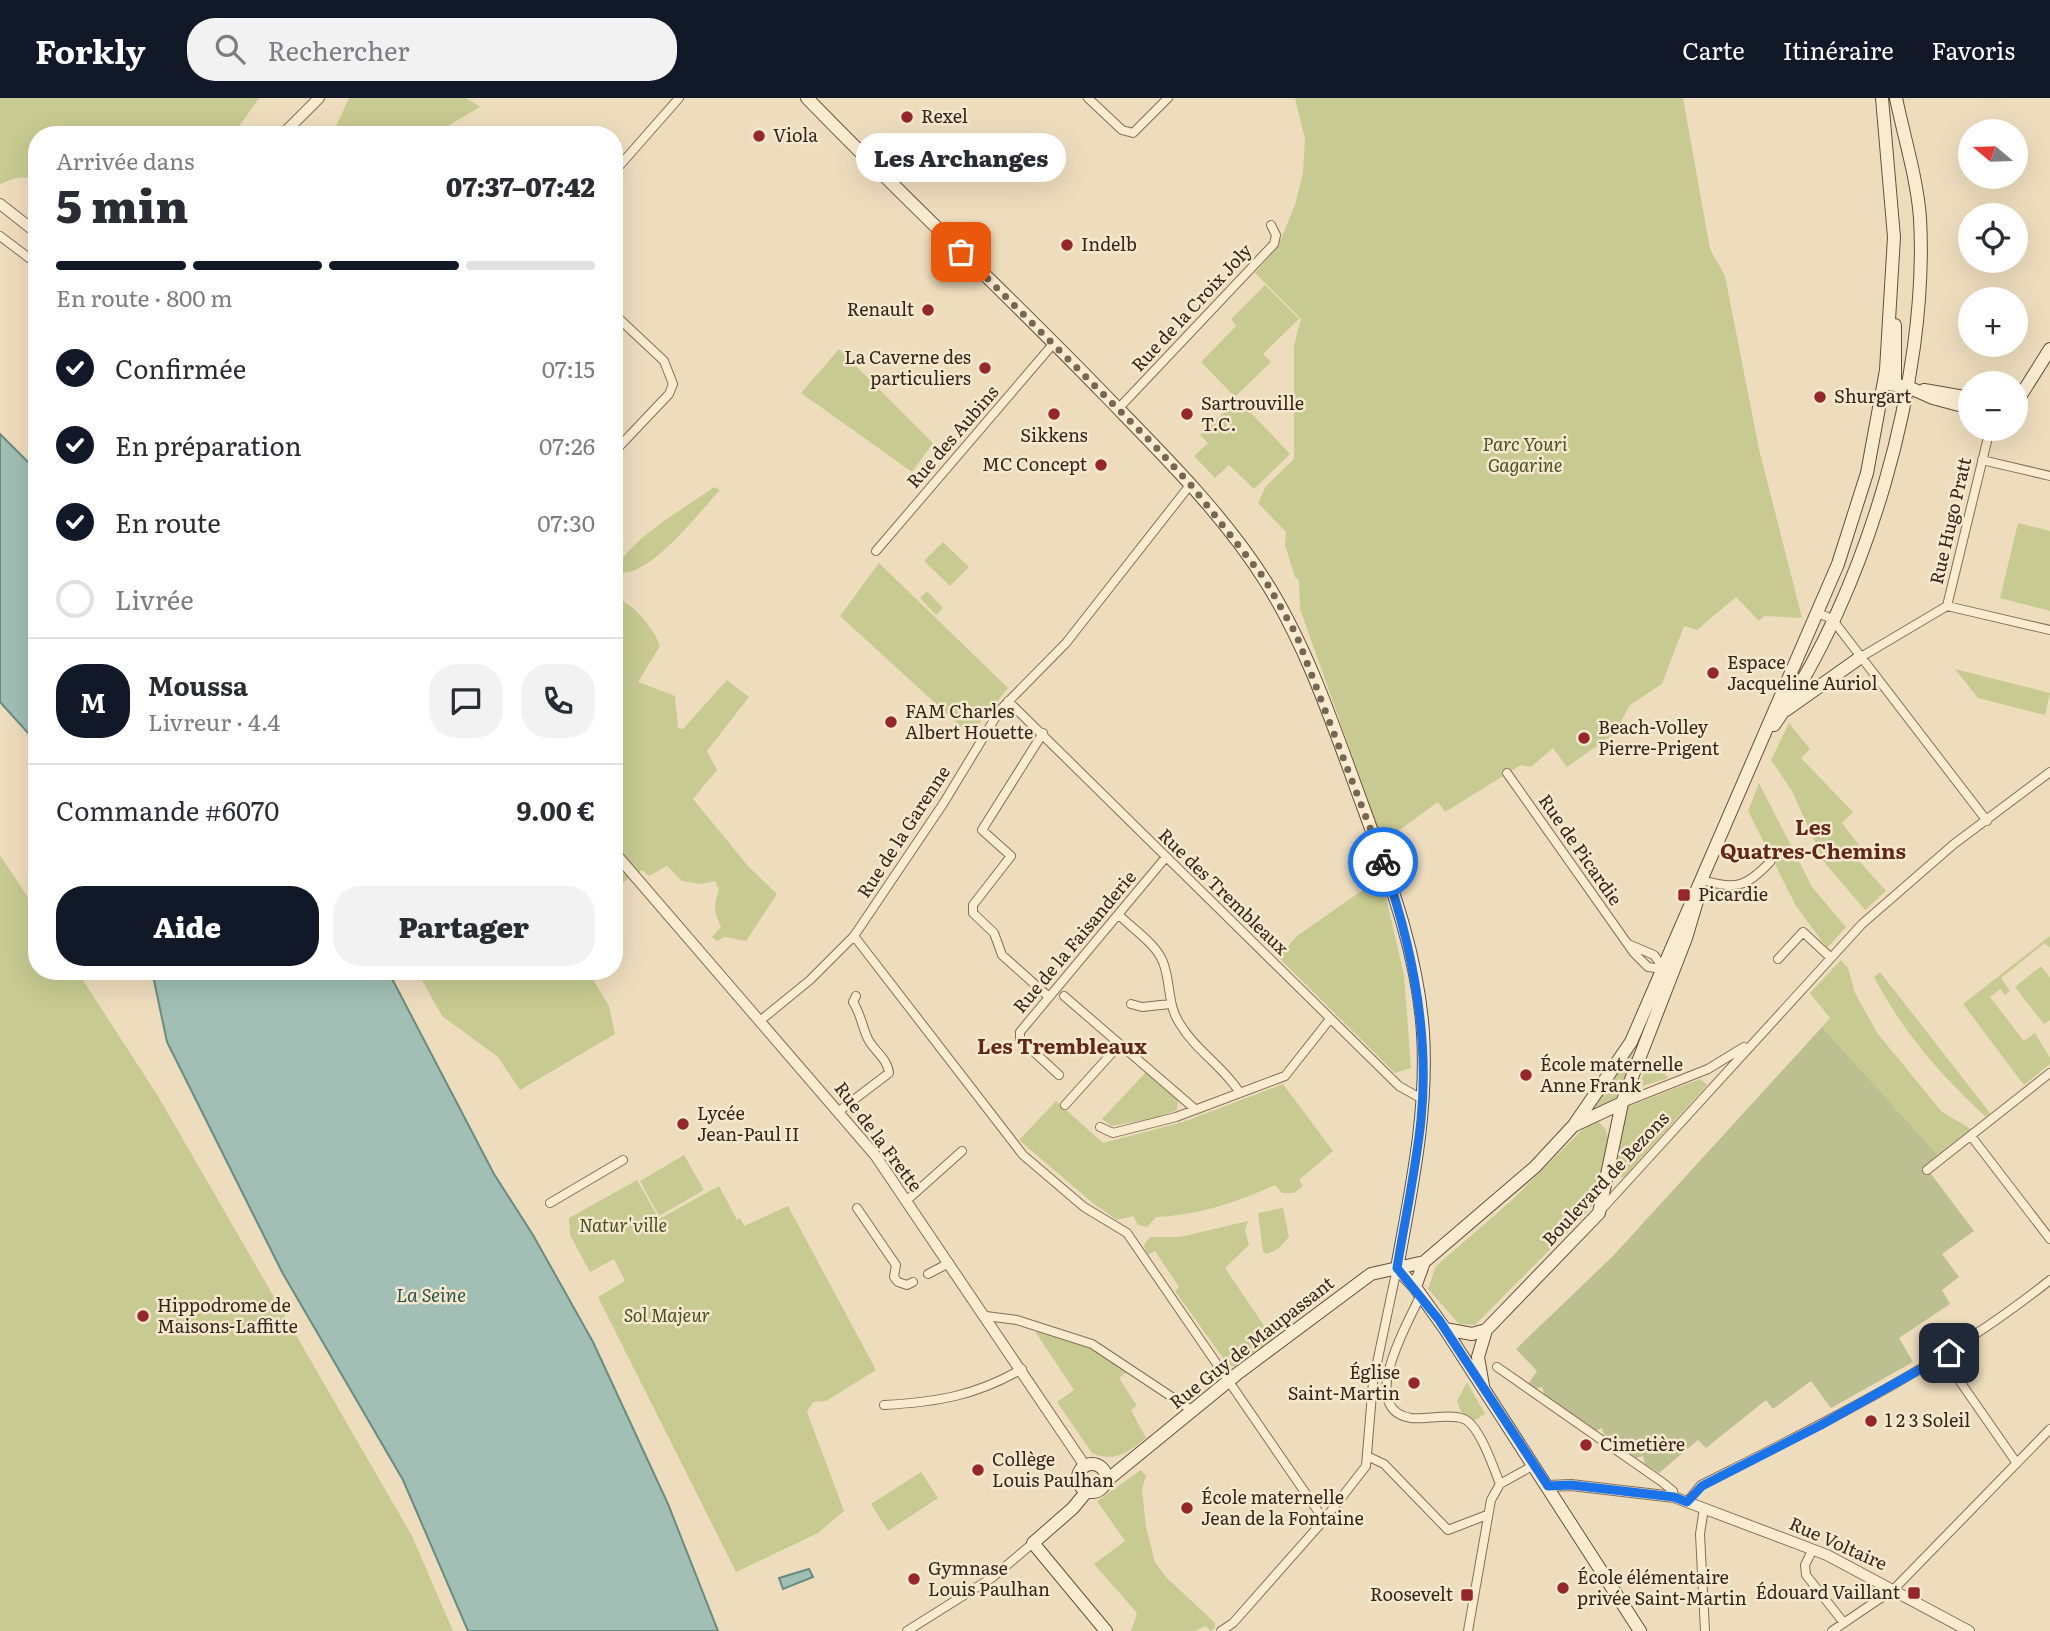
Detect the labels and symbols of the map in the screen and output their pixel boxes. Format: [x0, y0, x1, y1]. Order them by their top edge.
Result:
place label: Rexel [921, 102, 968, 129]
marker: Rexel [899, 109, 915, 125]
north arrow [1958, 119, 2028, 189]
place label: Viola [773, 121, 818, 148]
marker: Viola [751, 128, 767, 144]
callout: Les Archanges [856, 133, 1066, 182]
pin [931, 222, 991, 282]
place label: Indelb [1081, 230, 1137, 257]
street label: Rue de la Croix Joly [1124, 236, 1258, 377]
marker: Indelb [1059, 237, 1075, 253]
place label: Renault [847, 295, 915, 322]
marker: Renault [920, 302, 936, 318]
place label: La Caverne des particuliers [844, 343, 971, 391]
marker: La Caverne des particuliers [977, 360, 993, 376]
street label: Rue des Aubins [899, 379, 1004, 493]
place label: Shurgart [1834, 382, 1912, 409]
place label: Sartrouville T.C. [1201, 389, 1304, 437]
marker: Shurgart [1812, 389, 1828, 405]
marker: Sikkens [1046, 406, 1062, 422]
marker: Sartrouville T.C. [1179, 406, 1195, 422]
place label: Sikkens [1020, 421, 1088, 448]
park label: Parc Youri Gagarine [1483, 430, 1568, 478]
place label: MC Concept [982, 450, 1088, 477]
street label: Rue Hugo Pratt [1922, 454, 1977, 587]
marker: MC Concept [1093, 457, 1109, 473]
place label: Espace Jacqueline Auriol [1727, 648, 1877, 696]
marker: Espace Jacqueline Auriol [1705, 665, 1721, 681]
place label: FAM Charles Albert Houette [905, 697, 1033, 745]
place label: Beach-Volley Pierre-Prigent [1598, 713, 1720, 761]
marker: FAM Charles Albert Houette [883, 714, 899, 730]
marker: Beach-Volley Pierre-Prigent [1576, 730, 1592, 746]
street label: Rue de la Garenne [850, 760, 956, 903]
street label: Rue de Picardie [1533, 788, 1630, 910]
district label: Les Quatres-Chemins [1720, 810, 1906, 865]
street label: Rue des Trembleaux [1153, 821, 1296, 961]
courier [1348, 827, 1418, 897]
street label: Rue de la Faisanderie [1006, 864, 1142, 1018]
place label: Picardie [1698, 880, 1768, 907]
marker: Picardie [1676, 887, 1692, 903]
district label: Les Trembleaux [977, 1029, 1147, 1060]
place label: École maternelle Anne Frank [1540, 1050, 1683, 1098]
marker: École maternelle Anne Frank [1518, 1067, 1534, 1083]
street label: Rue de la Frette [829, 1075, 930, 1197]
place label: Lycée Jean-Paul II [697, 1099, 799, 1147]
street label: Boulevard de Bezons [1535, 1105, 1675, 1251]
marker: Lycée Jean-Paul II [675, 1116, 691, 1132]
park label: Natur'ville [579, 1211, 667, 1238]
street label: Rue Guy de Maupassant [1163, 1269, 1340, 1415]
water label: La Seine [396, 1280, 466, 1308]
place label: Hippodrome de Maisons-Laffitte [157, 1291, 298, 1339]
park label: Sol Majeur [624, 1301, 710, 1328]
marker: Hippodrome de Maisons-Laffitte [135, 1308, 151, 1324]
pin [1919, 1323, 1979, 1383]
place label: Église Saint-Martin [1288, 1358, 1400, 1406]
marker: Église Saint-Martin [1406, 1375, 1422, 1391]
place label: 1 2 3 Soleil [1885, 1406, 1970, 1433]
marker: 1 2 3 Soleil [1863, 1413, 1879, 1429]
place label: Cimetière [1600, 1430, 1685, 1457]
marker: Cimetière [1578, 1437, 1594, 1453]
place label: Collège Louis Paulhan [992, 1445, 1114, 1493]
marker: Collège Louis Paulhan [970, 1462, 986, 1478]
place label: École maternelle Jean de la Fontaine [1201, 1483, 1364, 1531]
marker: École maternelle Jean de la Fontaine [1179, 1500, 1195, 1516]
street label: Rue Voltaire [1785, 1509, 1892, 1576]
place label: Gymnase Louis Paulhan [928, 1554, 1050, 1602]
place label: École élémentaire privée Saint-Martin [1577, 1563, 1747, 1611]
marker: Gymnase Louis Paulhan [906, 1571, 922, 1587]
place label: Édouard Vaillant [1755, 1578, 1901, 1605]
place label: Roosevelt [1370, 1580, 1454, 1607]
marker: École élémentaire privée Saint-Martin [1555, 1580, 1571, 1596]
marker: Édouard Vaillant [1906, 1585, 1922, 1601]
marker: Roosevelt [1459, 1587, 1475, 1603]

